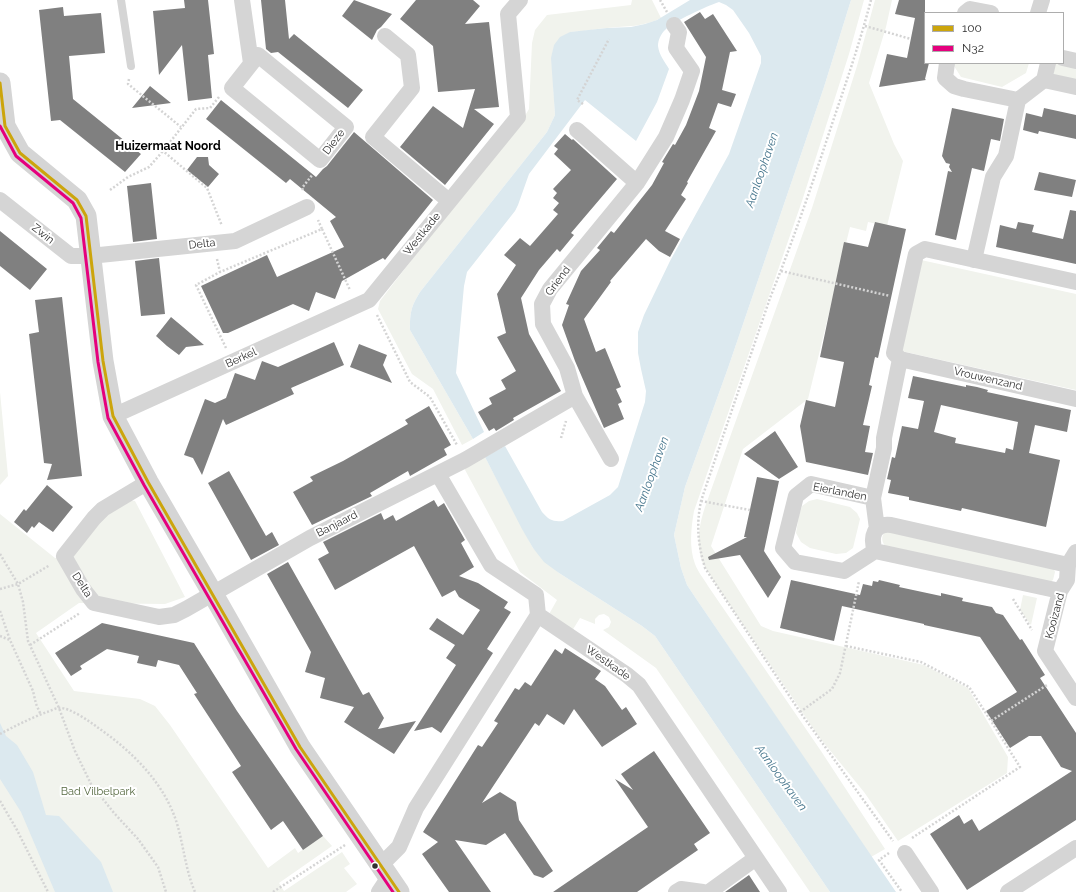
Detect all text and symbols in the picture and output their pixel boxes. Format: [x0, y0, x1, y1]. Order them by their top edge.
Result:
legend [924, 12, 1064, 64]
text: 100 [962, 21, 982, 35]
text: N32 [962, 41, 984, 55]
street label: Dieze [320, 127, 348, 157]
water label: Aanloophaven [742, 131, 782, 209]
district label: Huizermaat Noord [115, 139, 221, 153]
street label: Westkade [401, 210, 443, 258]
street label: Zwin [29, 221, 57, 247]
street label: Delta [188, 236, 216, 252]
street label: Griend [543, 264, 573, 298]
street label: Berkel [223, 345, 259, 371]
street label: Vrouwenzand [952, 365, 1024, 393]
water label: Aanloophaven [632, 435, 672, 513]
street label: Eierlanden [812, 480, 868, 504]
street label: Banjaard [314, 508, 360, 540]
street label: Delta [69, 570, 95, 600]
street label: Kooizand [1043, 592, 1067, 640]
street label: Westkade [583, 643, 633, 683]
water label: Aanloophaven [752, 742, 810, 814]
park label: Bad Vilbelpark [61, 785, 135, 799]
unlabelled marker [370, 861, 380, 871]

